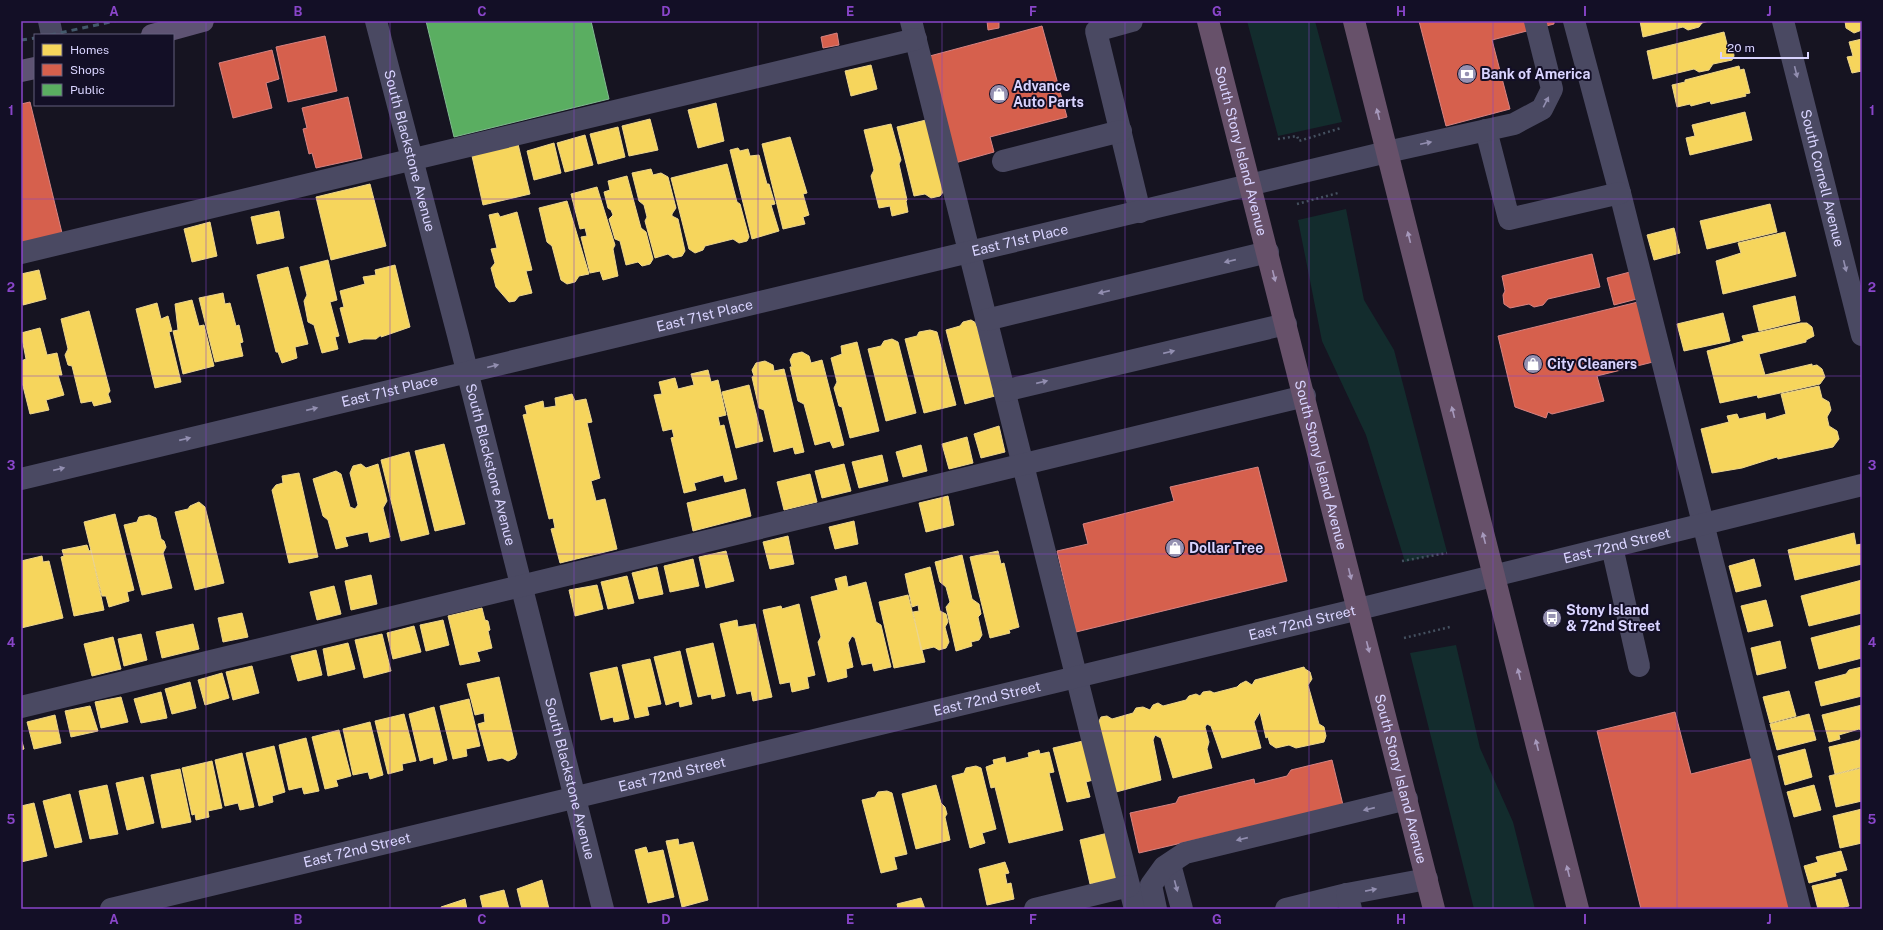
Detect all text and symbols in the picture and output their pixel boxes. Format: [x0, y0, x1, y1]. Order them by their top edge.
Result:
text: A [109, 4, 119, 19]
text: B [294, 4, 303, 19]
text: C [477, 4, 487, 19]
text: D [661, 4, 671, 19]
text: E [846, 4, 854, 19]
text: F [1029, 4, 1037, 19]
text: G [1212, 4, 1222, 19]
text: H [1396, 4, 1406, 19]
text: I [1583, 4, 1587, 19]
text: J [1766, 4, 1772, 19]
legend [34, 34, 174, 106]
scale bar [1721, 34, 1808, 60]
text: 20 m [1727, 41, 1755, 55]
text: Homes [70, 43, 109, 57]
text: Shops [70, 63, 105, 77]
bank icon: Bank of America [1456, 63, 1478, 85]
street label: South Stony Island Avenue [1212, 64, 1270, 237]
place label: Bank of America [1481, 66, 1590, 82]
one-way arrow [1793, 66, 1799, 79]
street label: South Blackstone Avenue [381, 68, 439, 233]
place label: Advance Auto Parts [1013, 78, 1084, 110]
text: Public [70, 83, 105, 97]
shop icon: Advance Auto Parts [988, 83, 1010, 105]
one-way arrow [1542, 97, 1549, 108]
text: 1 [8, 103, 14, 118]
text: 1 [1869, 103, 1875, 118]
one-way arrow [1375, 108, 1381, 120]
street label: South Cornell Avenue [1798, 108, 1848, 249]
one-way arrow [1419, 140, 1432, 146]
street label: East 71st Place [970, 221, 1070, 259]
one-way arrow [1406, 231, 1412, 243]
one-way arrow [1224, 259, 1236, 265]
one-way arrow [1842, 260, 1848, 273]
one-way arrow [1271, 270, 1277, 282]
text: 2 [7, 280, 15, 295]
text: 2 [1868, 280, 1876, 295]
one-way arrow [1097, 289, 1110, 295]
street label: East 71st Place [655, 296, 755, 335]
one-way arrow [1163, 349, 1175, 355]
shop icon: City Cleaners [1522, 353, 1544, 375]
place label: City Cleaners [1547, 356, 1637, 372]
one-way arrow [487, 363, 499, 369]
street label: East 71st Place [340, 371, 439, 410]
one-way arrow [1036, 378, 1048, 384]
street label: South Stony Island Avenue [1292, 378, 1350, 551]
street label: South Blackstone Avenue [463, 382, 519, 547]
one-way arrow [306, 406, 318, 412]
one-way arrow [1450, 406, 1456, 418]
one-way arrow [179, 436, 192, 442]
text: 3 [7, 458, 16, 473]
text: 3 [1868, 458, 1877, 473]
one-way arrow [53, 466, 65, 472]
street label: East 72nd Street [1562, 525, 1672, 566]
one-way arrow [1481, 532, 1487, 544]
shop icon: Dollar Tree [1164, 537, 1186, 559]
place label: Dollar Tree [1189, 540, 1263, 556]
one-way arrow [1347, 568, 1353, 580]
street label: East 72nd Street [1247, 602, 1357, 643]
place label: Stony Island & 72nd Street [1566, 602, 1661, 634]
bus stop icon: Stony Island & 72nd Street [1541, 607, 1563, 629]
text: 4 [7, 635, 16, 650]
text: 4 [1868, 635, 1877, 650]
one-way arrow [1365, 641, 1371, 653]
one-way arrow [1516, 667, 1522, 679]
street label: East 72nd Street [932, 678, 1042, 719]
street label: South Stony Island Avenue [1372, 692, 1430, 865]
street label: South Blackstone Avenue [542, 696, 598, 861]
one-way arrow [1534, 739, 1540, 751]
street label: East 72nd Street [617, 754, 727, 795]
one-way arrow [1362, 806, 1375, 812]
text: 5 [7, 812, 16, 827]
text: 5 [1868, 812, 1877, 827]
street label: East 72nd Street [302, 829, 412, 870]
one-way arrow [1236, 836, 1248, 842]
one-way arrow [1565, 865, 1571, 877]
one-way arrow [1173, 880, 1179, 892]
one-way arrow [1365, 886, 1377, 892]
text: A [109, 912, 119, 927]
text: B [294, 912, 303, 927]
text: C [477, 912, 487, 927]
text: D [661, 912, 671, 927]
text: E [846, 912, 854, 927]
text: F [1029, 912, 1037, 927]
text: G [1212, 912, 1222, 927]
text: H [1396, 912, 1406, 927]
text: I [1583, 912, 1587, 927]
text: J [1766, 912, 1772, 927]

